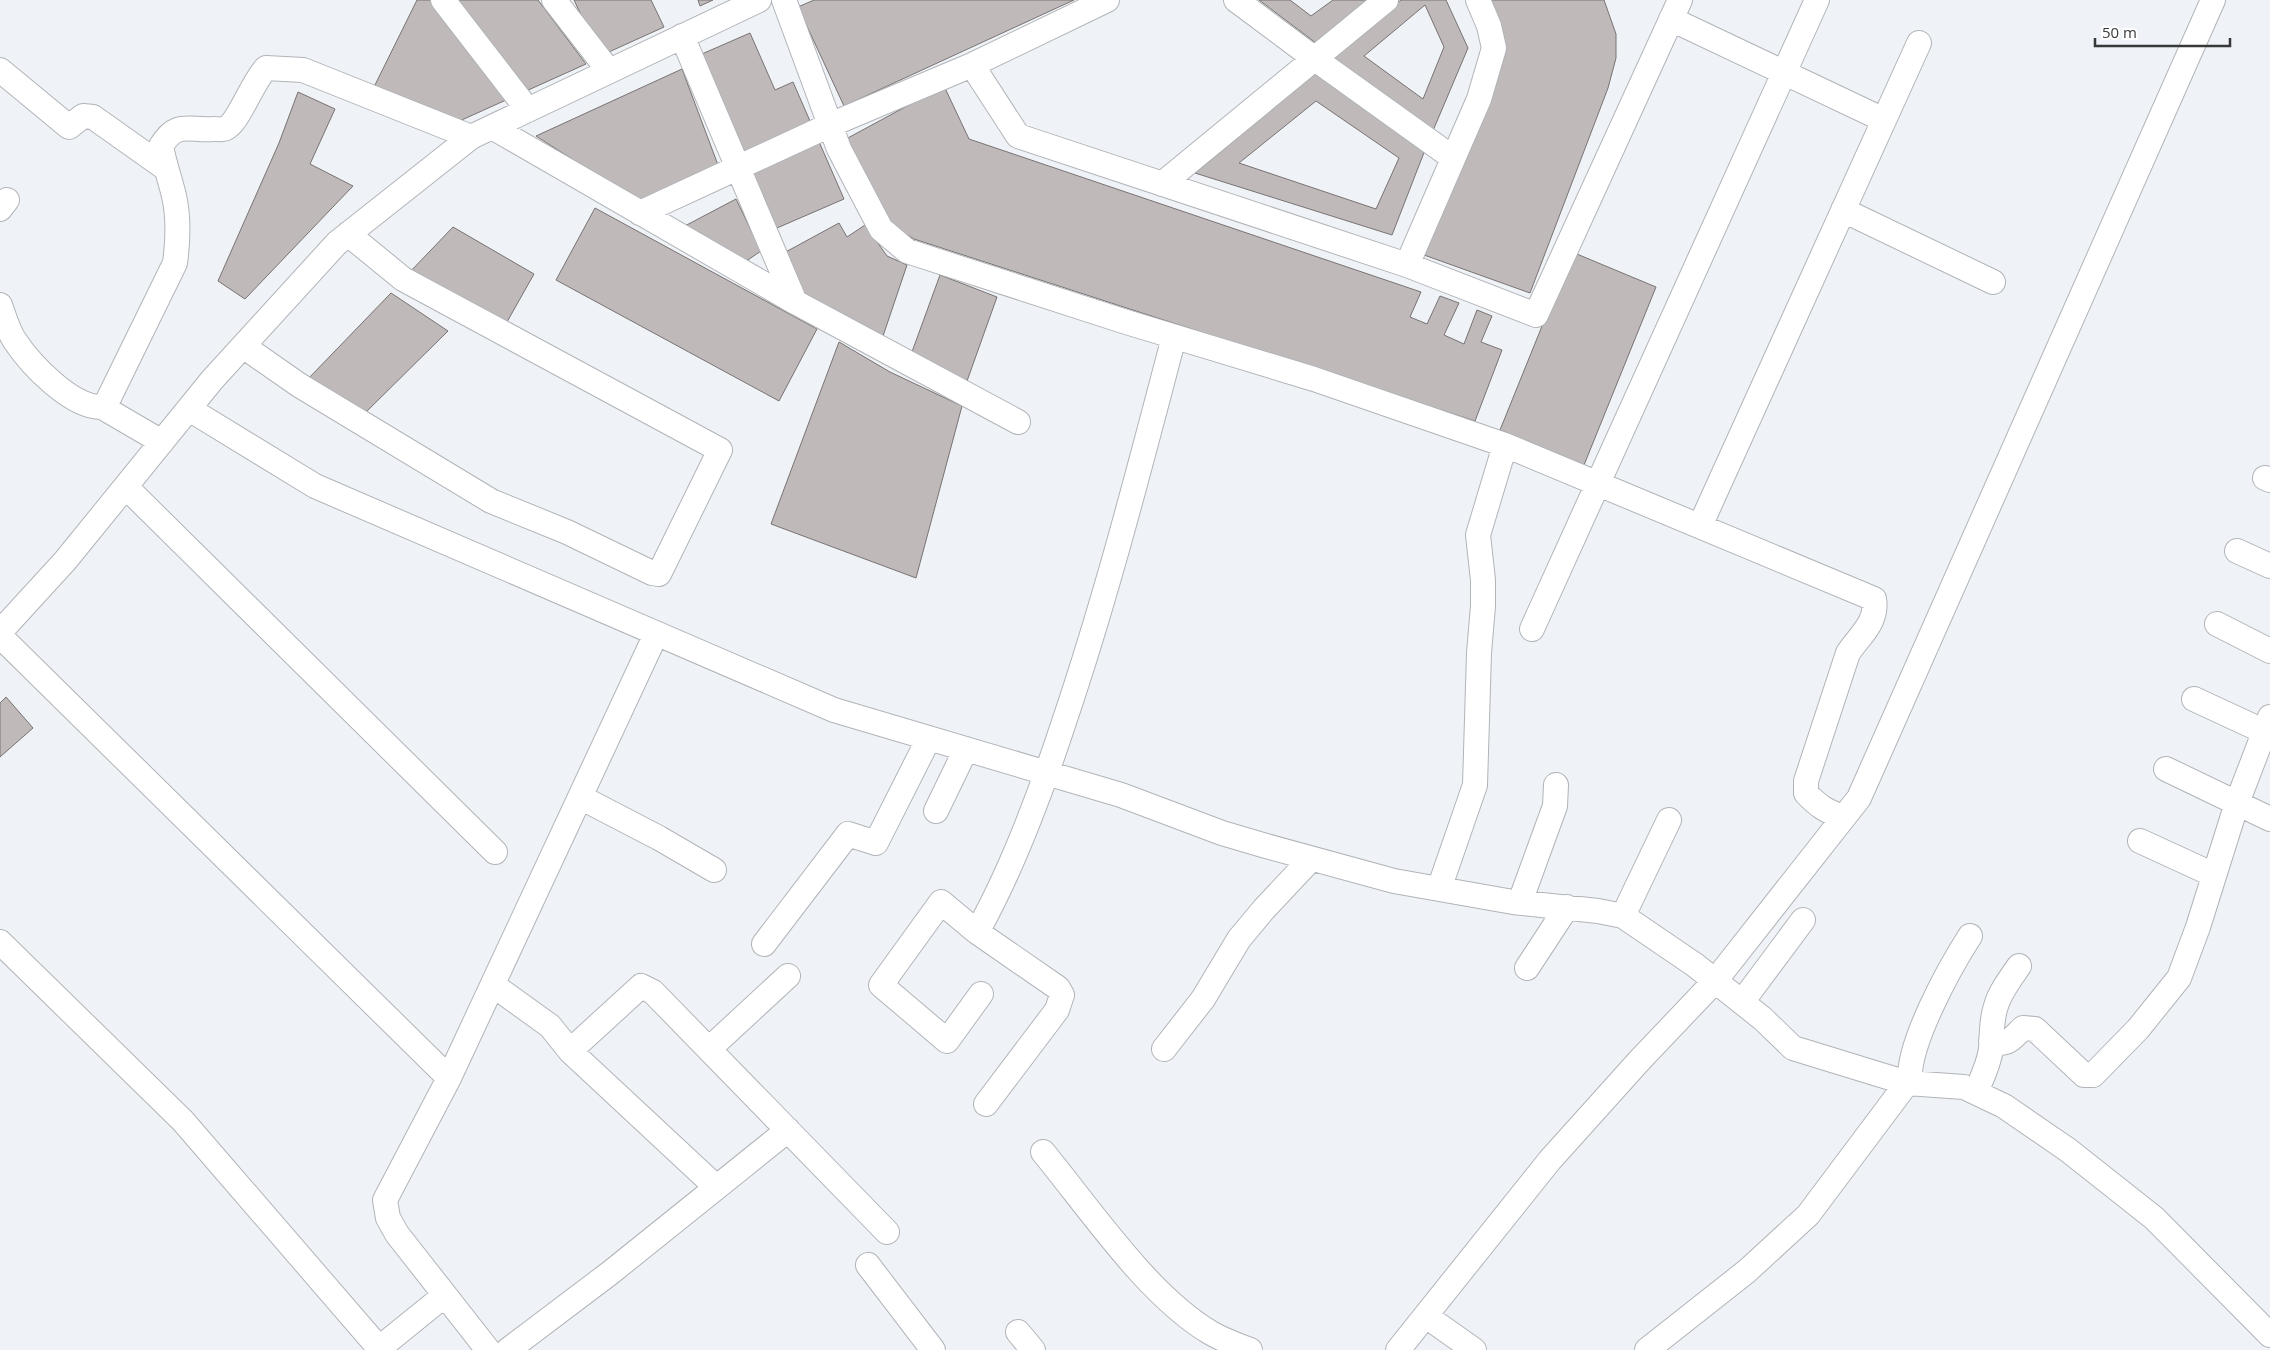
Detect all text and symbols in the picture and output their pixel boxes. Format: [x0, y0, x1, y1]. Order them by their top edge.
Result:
scale bar [2095, 15, 2230, 47]
text: 50 m [2102, 22, 2137, 42]

